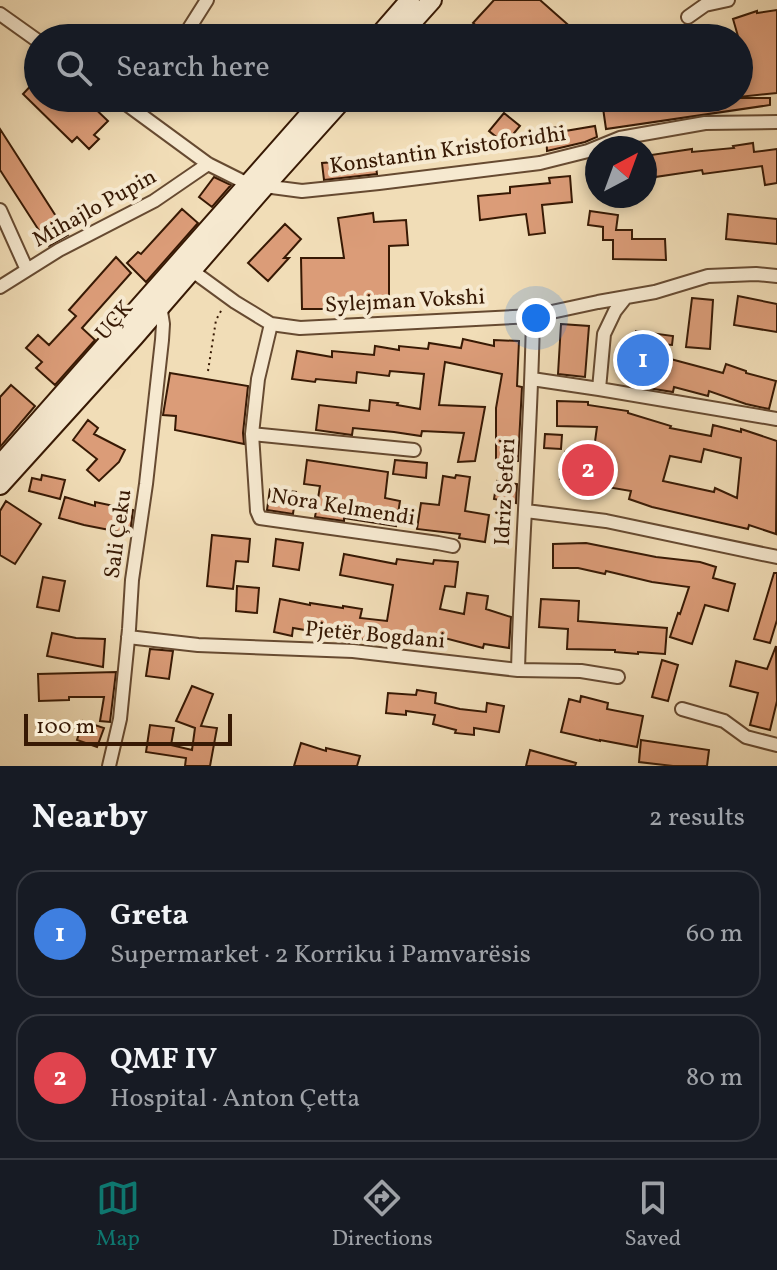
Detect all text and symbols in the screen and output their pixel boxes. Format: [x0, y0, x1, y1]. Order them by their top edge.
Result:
search box [24, 24, 753, 112]
icon: search [52, 46, 96, 90]
text: Search here [116, 47, 270, 89]
street label: Konstantin Kristoforidhi [328, 119, 568, 183]
north arrow [585, 136, 657, 208]
street label: Mihajlo Pupin [27, 162, 163, 256]
street label: Sylejman Vokshi [324, 282, 486, 322]
street label: UÇK [89, 294, 141, 348]
your location [516, 298, 556, 338]
pin: 1 [617, 330, 669, 390]
street label: Idriz Seferi [488, 437, 524, 547]
pin: 2 [562, 440, 614, 500]
street label: Nora Kelmendi [269, 481, 417, 535]
street label: Sali Çeku [97, 487, 141, 581]
street label: Pjetër Bogdani [304, 614, 446, 658]
scale bar [24, 710, 232, 746]
text: 100 m [36, 712, 95, 743]
text: Nearby [32, 795, 148, 842]
text: 2 results [649, 800, 745, 836]
text: Greta [110, 895, 189, 937]
text: 1 [55, 916, 65, 952]
text: 60 m [686, 916, 743, 952]
text: Supermarket · 2 Korriku i Pamvarësis [110, 937, 531, 973]
text: QMF IV [110, 1039, 217, 1081]
text: 2 [53, 1060, 67, 1096]
text: 80 m [686, 1060, 743, 1096]
text: Hospital · Anton Çetta [110, 1081, 360, 1117]
tab: Map [96, 1176, 140, 1255]
tab: Directions [332, 1176, 433, 1255]
tab: Saved [624, 1176, 681, 1255]

